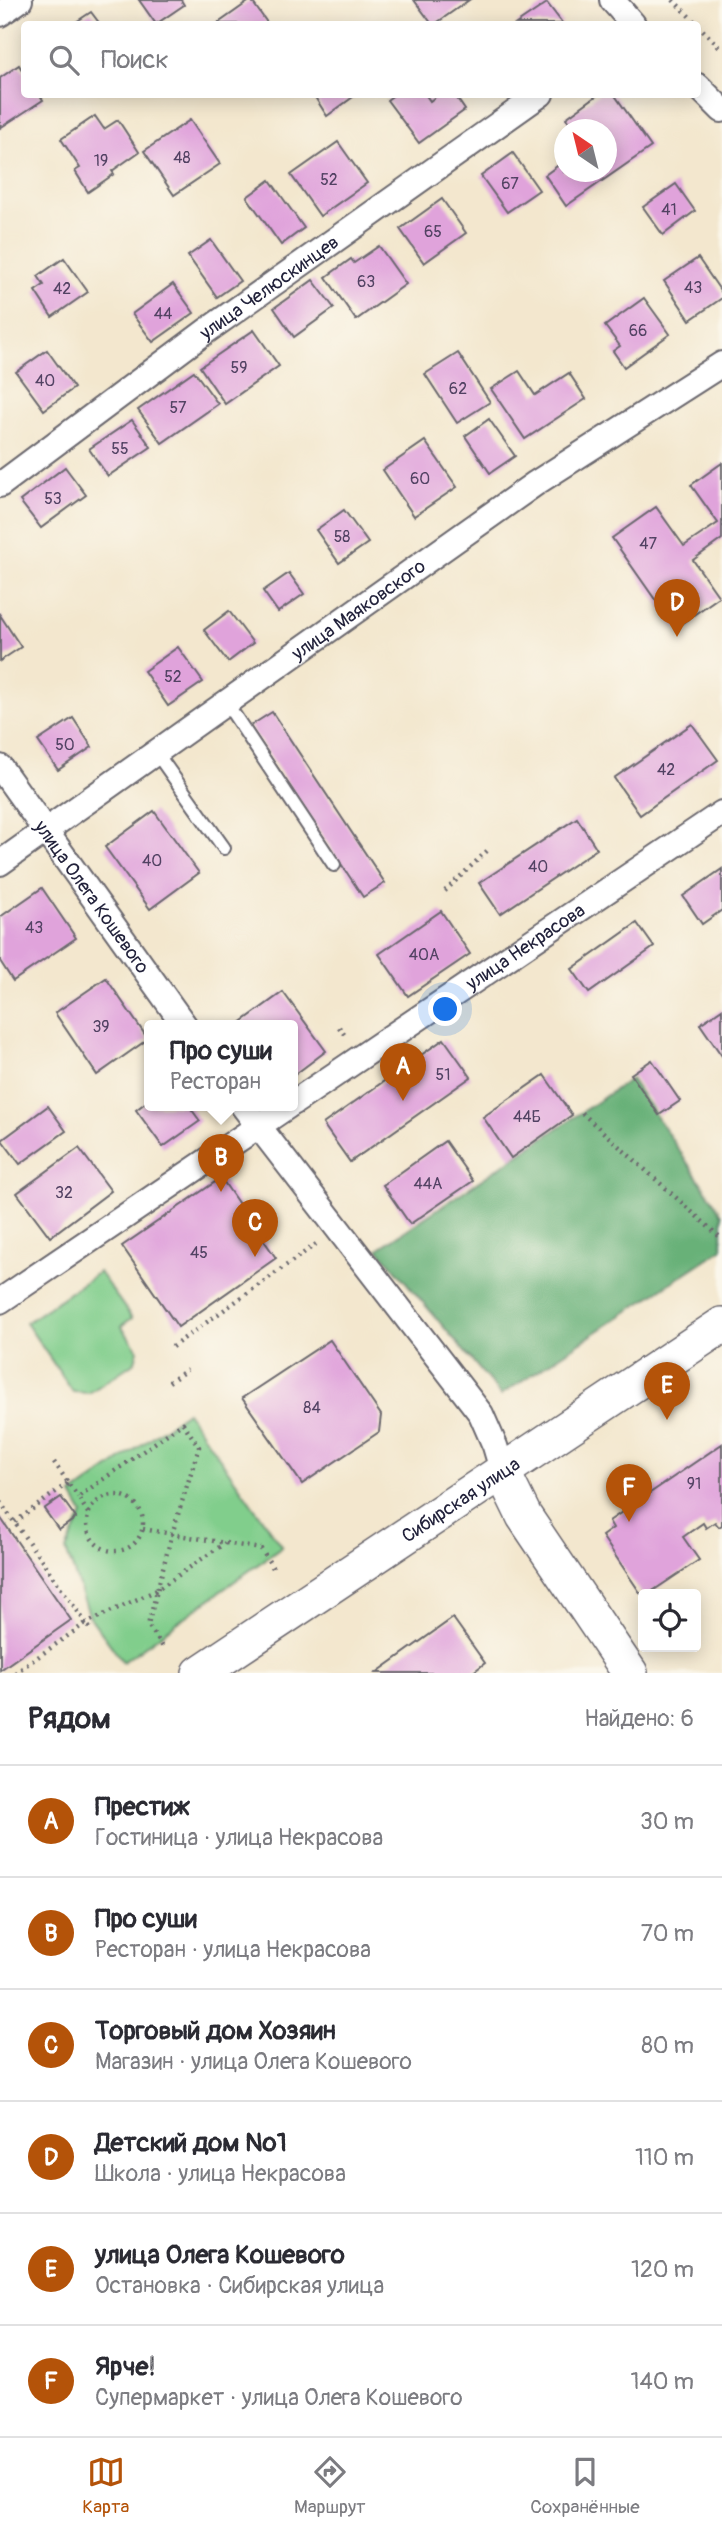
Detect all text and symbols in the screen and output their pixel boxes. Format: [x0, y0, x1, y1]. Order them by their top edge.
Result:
search box [21, 21, 701, 98]
icon: search [45, 41, 83, 79]
text: Поиск [101, 44, 169, 76]
north arrow [554, 119, 617, 182]
house number: 48 [173, 148, 191, 168]
house number: 19 [94, 151, 108, 171]
house number: 52 [320, 170, 338, 190]
house number: 67 [501, 174, 519, 194]
house number: 41 [661, 200, 677, 220]
house number: 65 [424, 222, 442, 242]
street label: улица Челюскинцев [194, 230, 344, 346]
house number: 63 [357, 272, 375, 292]
house number: 43 [684, 278, 702, 298]
house number: 42 [53, 279, 71, 299]
house number: 44 [154, 304, 172, 324]
house number: 66 [629, 321, 647, 341]
house number: 59 [231, 358, 247, 378]
house number: 40 [35, 371, 55, 391]
house number: 62 [449, 379, 467, 399]
house number: 57 [169, 398, 187, 418]
house number: 55 [111, 439, 129, 459]
house number: 60 [410, 469, 430, 489]
house number: 53 [44, 489, 62, 509]
house number: 58 [334, 527, 350, 547]
house number: 47 [639, 534, 657, 554]
street label: улица Маяковского [286, 554, 430, 666]
pin: D [654, 579, 700, 637]
house number: 52 [164, 667, 182, 687]
house number: 50 [55, 735, 75, 755]
house number: 42 [657, 760, 675, 780]
street label: улица Олега Кошевого [28, 815, 154, 978]
house number: 40 [142, 851, 162, 871]
house number: 40 [528, 857, 548, 877]
street label: улица Некрасова [461, 898, 590, 996]
house number: 43 [25, 918, 43, 938]
house number: 40А [409, 945, 439, 965]
your location [428, 992, 462, 1026]
house number: 39 [92, 1017, 110, 1037]
popup [144, 1020, 298, 1111]
text: Про суши [170, 1035, 272, 1067]
pin: A [380, 1043, 426, 1101]
house number: 51 [436, 1065, 450, 1085]
text: Ресторан [170, 1067, 261, 1096]
house number: 44Б [513, 1107, 541, 1127]
pin: B [198, 1134, 244, 1192]
house number: 44А [414, 1174, 442, 1194]
house number: 32 [55, 1183, 73, 1203]
pin: C [232, 1199, 278, 1257]
house number: 45 [190, 1243, 208, 1263]
pin: E [644, 1362, 690, 1420]
house number: 84 [303, 1398, 321, 1418]
street label: Сибирская улица [397, 1452, 525, 1548]
pin: F [606, 1464, 652, 1522]
house number: 91 [687, 1474, 701, 1494]
map controls [638, 1589, 701, 1652]
button: locate [638, 1589, 701, 1652]
text: Рядом [28, 1700, 111, 1737]
text: Найдено: 6 [584, 1704, 694, 1733]
text: Престиж [95, 1791, 190, 1823]
text: A [44, 1807, 58, 1836]
text: 30 m [640, 1807, 694, 1836]
text: Гостиница · улица Некрасова [95, 1823, 383, 1852]
text: Про суши [95, 1903, 197, 1935]
text: B [44, 1919, 58, 1948]
text: 70 m [641, 1919, 694, 1948]
text: Ресторан · улица Некрасова [95, 1935, 371, 1964]
text: Торговый дом Хозяин [95, 2015, 336, 2047]
text: C [44, 2031, 58, 2060]
text: 80 m [641, 2031, 694, 2060]
text: Магазин · улица Олега Кошевого [95, 2047, 412, 2076]
text: Детский дом №1 [95, 2127, 287, 2159]
text: D [44, 2143, 58, 2172]
text: 110 m [635, 2143, 694, 2172]
text: Школа · улица Некрасова [95, 2159, 346, 2188]
text: улица Олега Кошевого [95, 2239, 345, 2271]
text: E [45, 2255, 57, 2284]
text: 120 m [631, 2255, 694, 2284]
text: Остановка · Сибирская улица [95, 2271, 384, 2300]
text: Ярче! [95, 2351, 156, 2383]
text: F [44, 2367, 58, 2396]
text: 140 m [631, 2367, 694, 2396]
text: Супермаркет · улица Олега Кошевого [95, 2383, 463, 2412]
tab: Карта [82, 2453, 129, 2519]
tab: Маршрут [294, 2453, 366, 2519]
tab: Сохранённые [530, 2453, 640, 2519]

